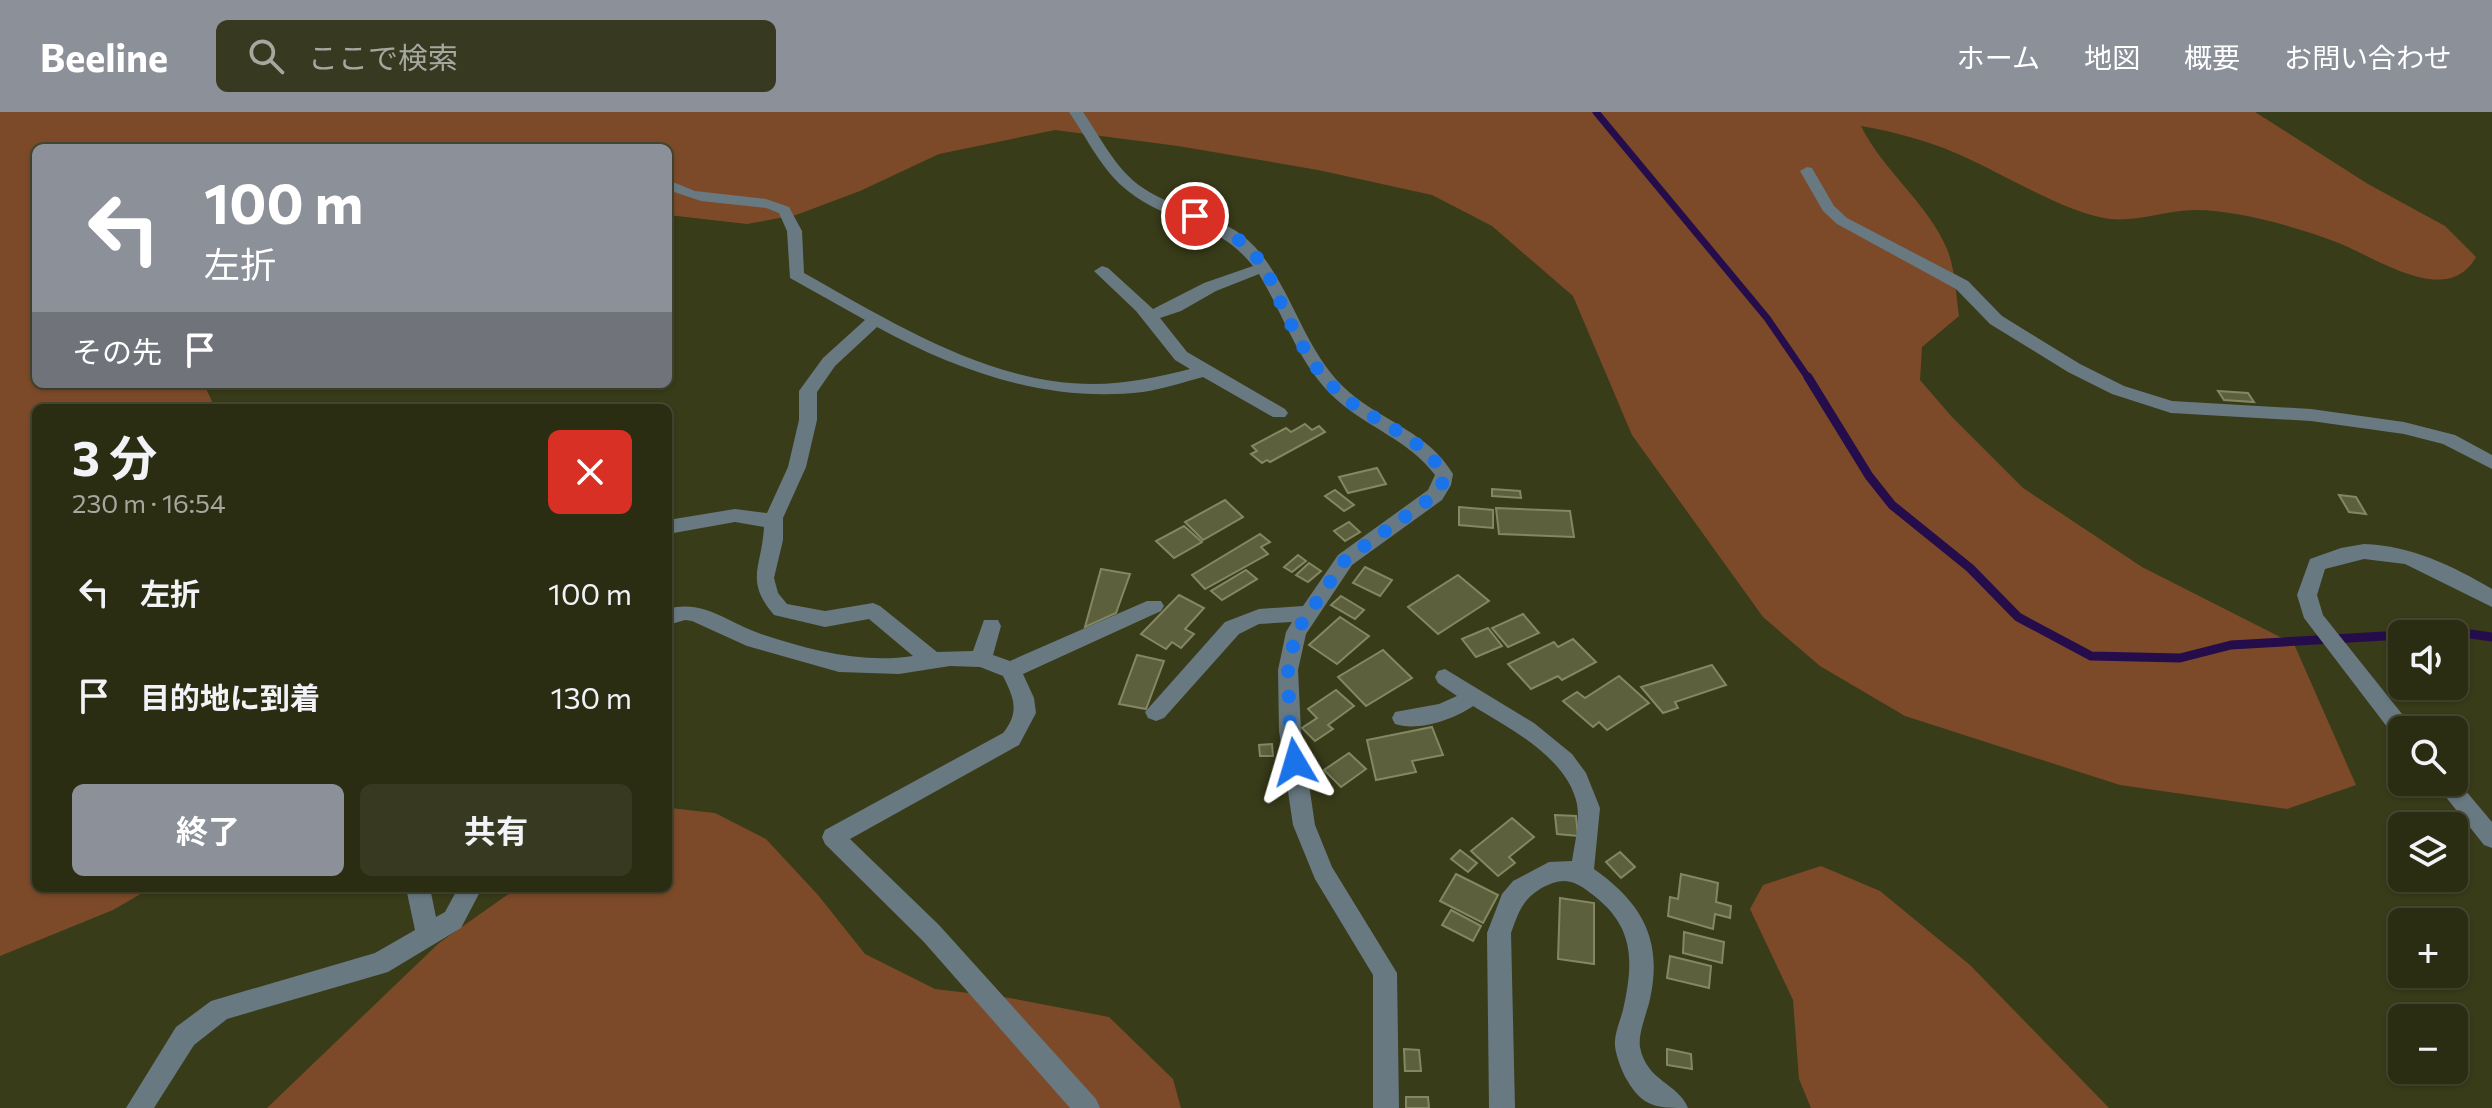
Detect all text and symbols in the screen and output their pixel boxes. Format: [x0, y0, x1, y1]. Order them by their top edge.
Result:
search box [216, 20, 776, 92]
text: Beeline [40, 33, 168, 80]
icon: search [244, 34, 288, 78]
text: ここで検索 [308, 38, 458, 75]
text: ホーム [1957, 40, 2040, 74]
text: 地図 [2084, 40, 2140, 74]
text: 概要 [2184, 40, 2240, 74]
text: お問い合わせ [2284, 40, 2452, 74]
text: 100 m [204, 167, 363, 236]
icon: left [72, 176, 176, 280]
pin [1161, 182, 1229, 250]
icon: arrive [1173, 194, 1217, 238]
text: 左折 [204, 241, 276, 285]
icon: arrive [178, 328, 222, 372]
text: その先 [72, 332, 162, 369]
text: 3 分 [72, 427, 157, 486]
button: close [548, 430, 632, 514]
text: 230 m · 16:54 [72, 487, 226, 518]
icon: left [72, 570, 116, 614]
text: 左折 [140, 574, 200, 611]
text: 100 m [548, 574, 632, 611]
map controls [2388, 620, 2468, 1084]
button: sound [2388, 620, 2468, 700]
icon: arrive [72, 674, 116, 718]
text: 目的地に到着 [140, 678, 320, 715]
text: 130 m [551, 678, 632, 715]
button: search [2388, 716, 2468, 796]
position arrow [1253, 720, 1337, 804]
button: 終了 [72, 784, 344, 876]
button: 共有 [360, 784, 632, 876]
button: layers [2388, 812, 2468, 892]
button: + [2388, 908, 2468, 988]
button: − [2388, 1004, 2468, 1084]

